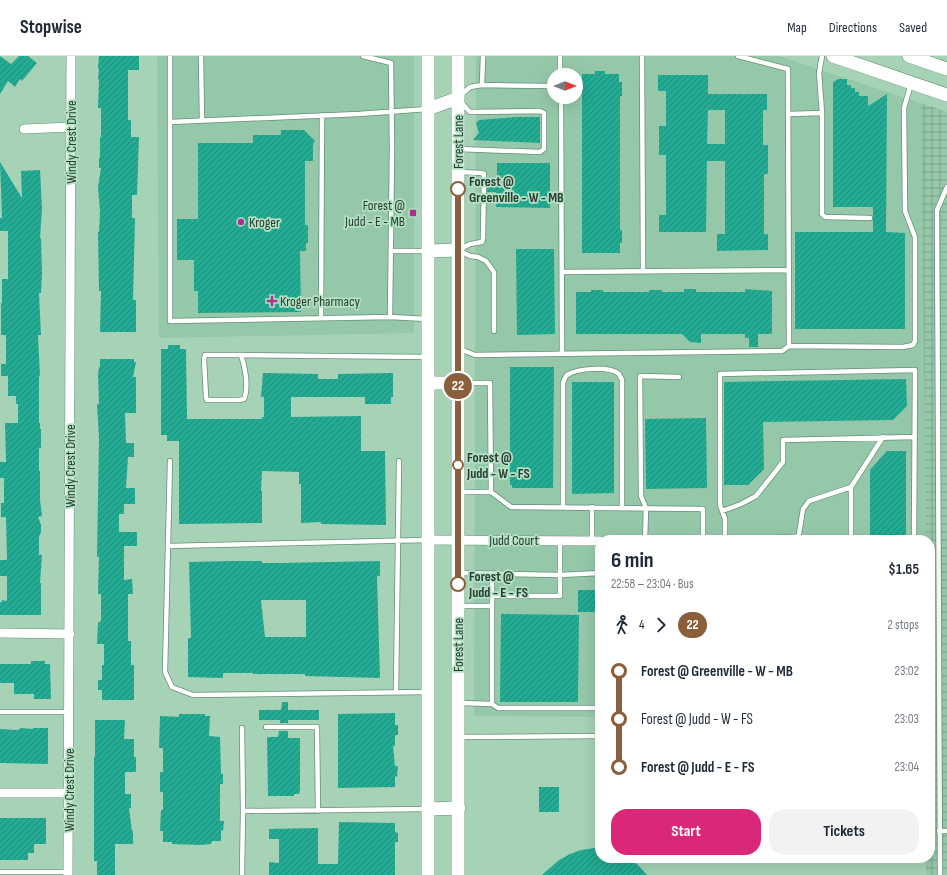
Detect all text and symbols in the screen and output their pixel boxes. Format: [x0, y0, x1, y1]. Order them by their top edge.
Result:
text: Stopwise [20, 16, 82, 39]
text: Map [787, 19, 807, 36]
text: Directions [829, 19, 877, 36]
text: Saved [899, 19, 927, 36]
north arrow [547, 68, 583, 104]
map controls [547, 68, 583, 104]
street label: Windy Crest Drive [63, 100, 80, 184]
street label: Forest Lane [450, 115, 467, 169]
place label: Forest @ Greenville - W - MB [469, 173, 564, 206]
marker: Forest @ Greenville - W - MB [450, 181, 466, 197]
place label: Forest @ Judd - E - MB [344, 197, 405, 230]
marker: Forest @ Judd - E - MB [408, 208, 418, 218]
place label: Kroger [249, 214, 280, 231]
marker: Kroger [236, 217, 246, 227]
place label: Kroger Pharmacy [280, 293, 360, 310]
marker: Kroger Pharmacy [267, 296, 277, 306]
line badge: 22 [440, 373, 476, 399]
text: 22 [452, 377, 464, 394]
street label: Windy Crest Drive [62, 424, 79, 508]
place label: Forest @ Judd - W - FS [466, 449, 530, 482]
marker: Forest @ Judd - W - FS [452, 459, 464, 471]
street label: Judd Court [488, 532, 539, 549]
text: 6 min [611, 547, 654, 574]
text: $1.65 [888, 560, 919, 579]
place label: Forest @ Judd - E - FS [468, 568, 528, 601]
marker: Forest @ Judd - E - FS [450, 576, 466, 592]
text: 22:58 – 23:04 · Bus [611, 576, 694, 592]
icon: walk [611, 614, 633, 636]
icon: forward [650, 614, 672, 636]
text: 22 [686, 616, 699, 633]
text: 4 [639, 617, 644, 633]
text: 2 stops [888, 617, 919, 633]
street label: Forest Lane [450, 618, 467, 672]
text: Forest @ Greenville - W - MB [641, 662, 793, 681]
text: 23:02 [895, 663, 919, 679]
text: Forest @ Judd - W - FS [641, 710, 753, 729]
text: 23:03 [894, 711, 919, 727]
street label: Windy Crest Drive [61, 748, 78, 832]
text: Forest @ Judd - E - FS [641, 758, 755, 777]
text: 23:04 [894, 759, 919, 775]
button: Start [611, 809, 761, 855]
button: Tickets [769, 809, 919, 855]

